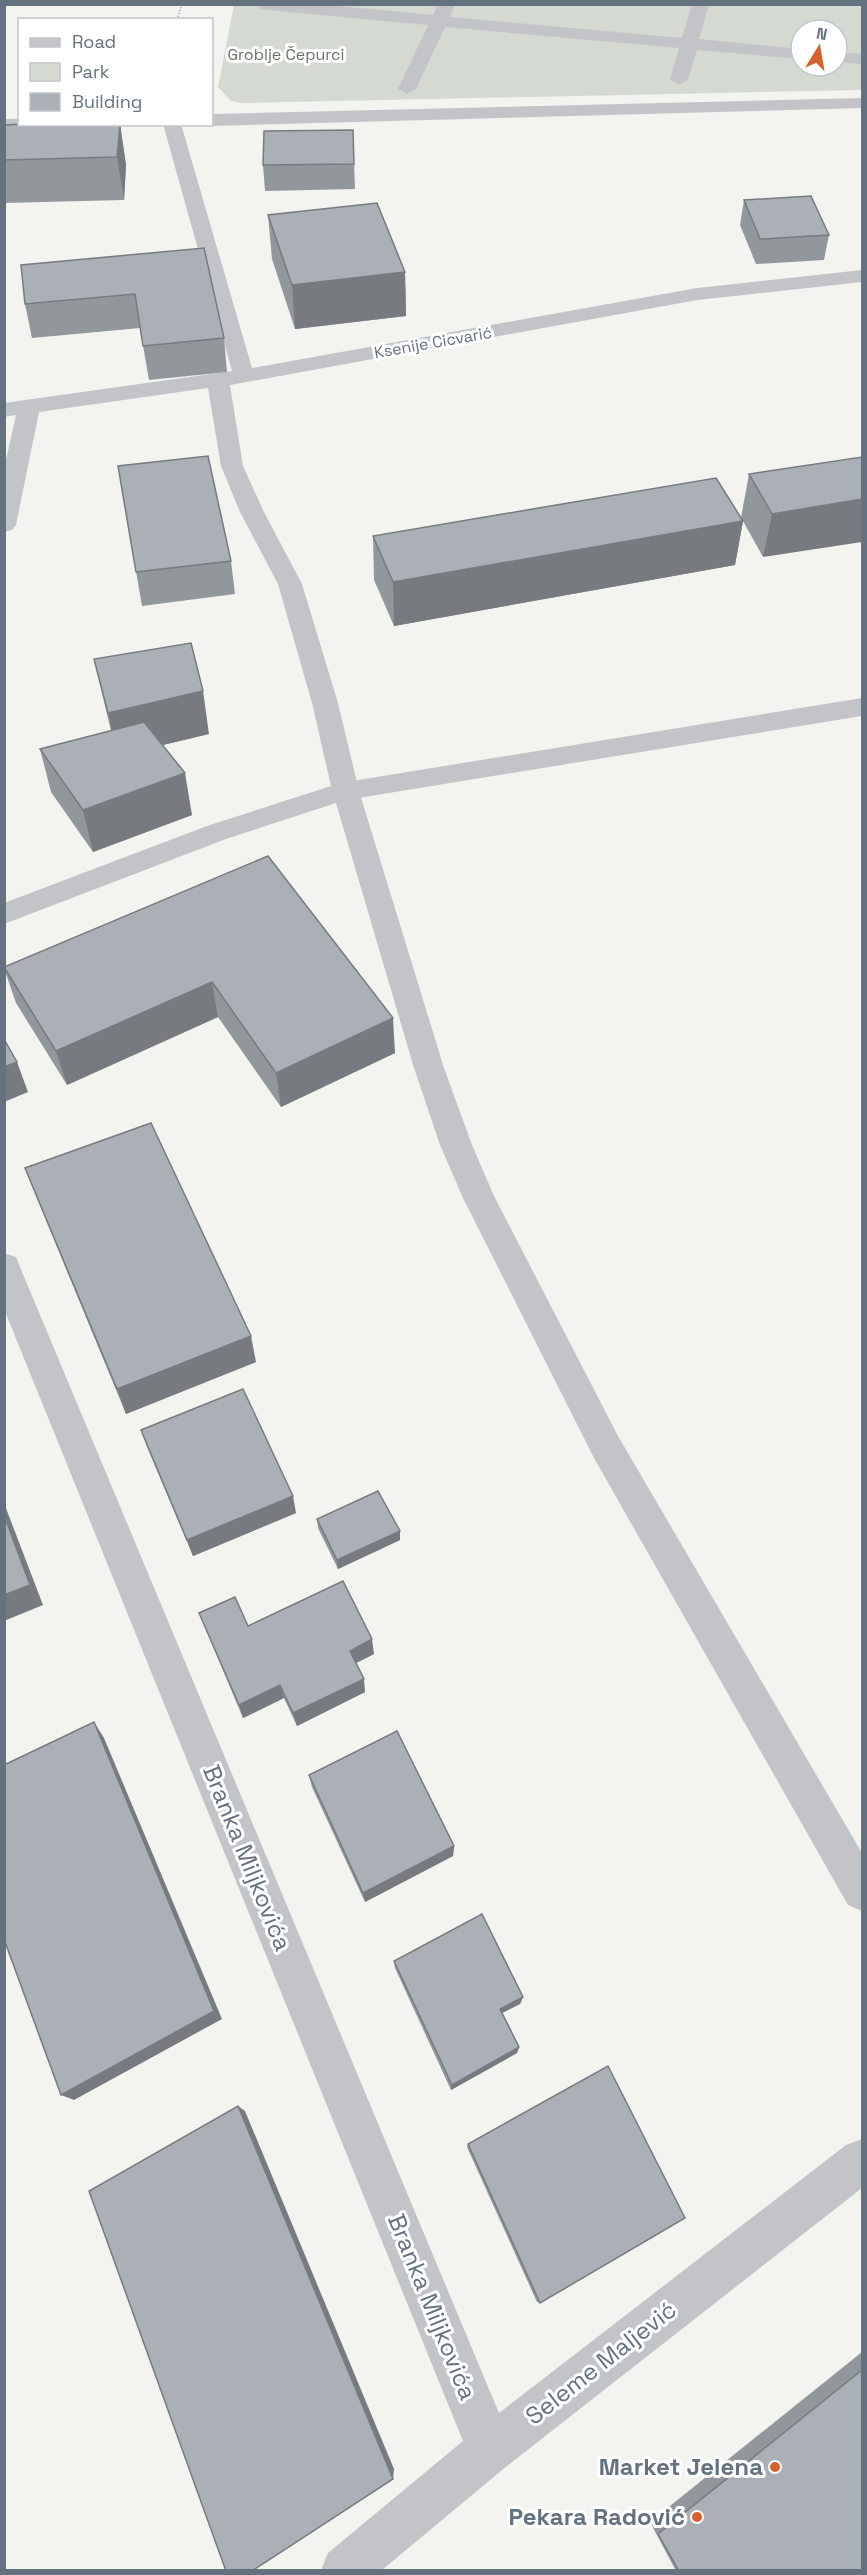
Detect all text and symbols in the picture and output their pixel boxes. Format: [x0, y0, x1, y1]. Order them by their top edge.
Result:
legend [18, 18, 213, 126]
north arrow [789, 18, 849, 78]
text: N [814, 22, 829, 45]
text: Road [72, 30, 116, 53]
park label: Groblje Čepurci [227, 44, 345, 65]
text: Park [72, 60, 110, 83]
text: Building [72, 90, 142, 113]
street label: Ksenije Cicvarić [373, 322, 494, 363]
street label: Branka Miljkovića [196, 1760, 299, 1955]
street label: Branka Miljkovića [381, 2209, 484, 2404]
street label: Seleme Maljević [519, 2294, 682, 2431]
place label: Market Jelena [599, 2451, 763, 2482]
marker: Market Jelena [768, 2460, 782, 2474]
place label: Pekara Radović [509, 2501, 685, 2532]
marker: Pekara Radović [690, 2510, 704, 2524]

